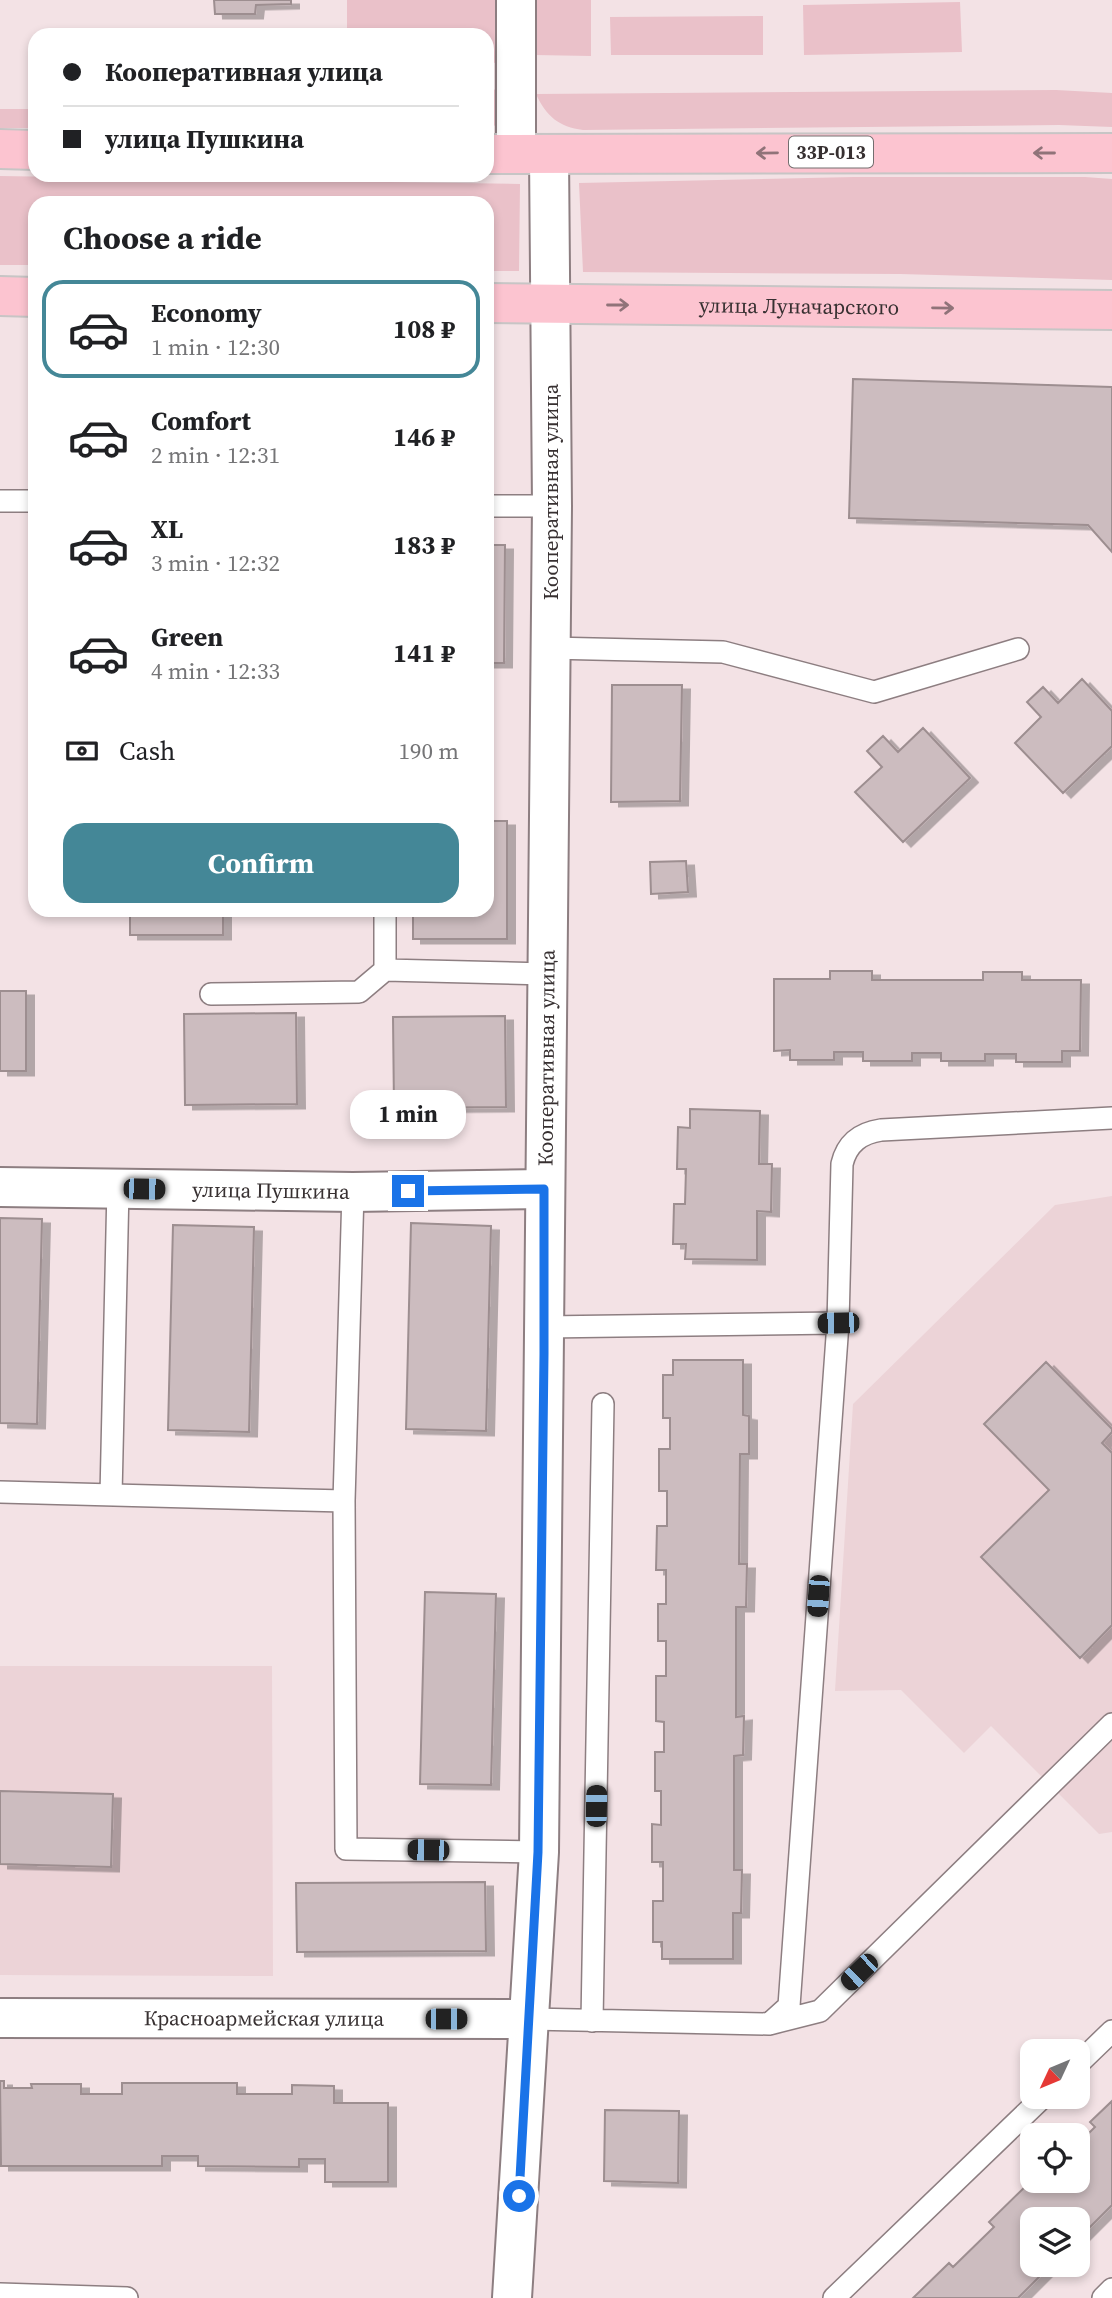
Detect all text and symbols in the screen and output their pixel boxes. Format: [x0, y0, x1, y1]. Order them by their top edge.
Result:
text: Кооперативная улица [105, 54, 383, 90]
text: улица Пушкина [105, 121, 304, 157]
road number: 33Р-013 [789, 136, 873, 168]
one-way arrow [756, 146, 779, 160]
one-way arrow [1033, 146, 1056, 160]
text: Choose a ride [63, 216, 262, 260]
street label: улица Луначарского [699, 290, 899, 322]
text: Economy [151, 295, 262, 331]
icon: car [67, 298, 130, 361]
one-way arrow [606, 298, 629, 312]
one-way arrow [932, 301, 955, 315]
text: 108 ₽ [393, 311, 455, 347]
text: 1 min · 12:30 [151, 331, 280, 363]
street label: Кооперативная улица [536, 383, 565, 600]
text: Comfort [151, 403, 251, 439]
icon: car [67, 406, 130, 469]
text: 146 ₽ [393, 419, 455, 455]
text: 2 min · 12:31 [151, 439, 280, 471]
text: XL [151, 511, 183, 547]
icon: car [67, 514, 130, 577]
text: 183 ₽ [393, 527, 455, 563]
text: 3 min · 12:32 [151, 547, 280, 579]
text: Green [151, 619, 223, 655]
icon: car [67, 622, 130, 685]
text: 141 ₽ [393, 635, 455, 671]
text: 4 min · 12:33 [151, 655, 280, 687]
icon: cash [63, 732, 101, 770]
text: Cash [119, 733, 175, 769]
text: 190 m [398, 735, 459, 767]
button: Confirm [63, 823, 459, 903]
street label: Кооперативная улица [531, 949, 562, 1166]
callout: 1 min [350, 1090, 466, 1138]
text: 1 min [378, 1098, 438, 1130]
street label: улица Пушкина [192, 1175, 350, 1206]
route end [392, 1175, 424, 1207]
car [123, 1178, 166, 1200]
car [817, 1312, 860, 1334]
car [807, 1574, 830, 1618]
car [586, 1785, 607, 1827]
car [407, 1839, 450, 1861]
car [837, 1950, 882, 1994]
street label: Красноармейская улица [144, 2003, 385, 2033]
car [426, 2009, 468, 2030]
north arrow [1020, 2039, 1090, 2109]
map controls [1020, 2039, 1090, 2277]
button: locate [1020, 2123, 1090, 2193]
route start [503, 2180, 535, 2212]
button: layers [1020, 2207, 1090, 2277]

